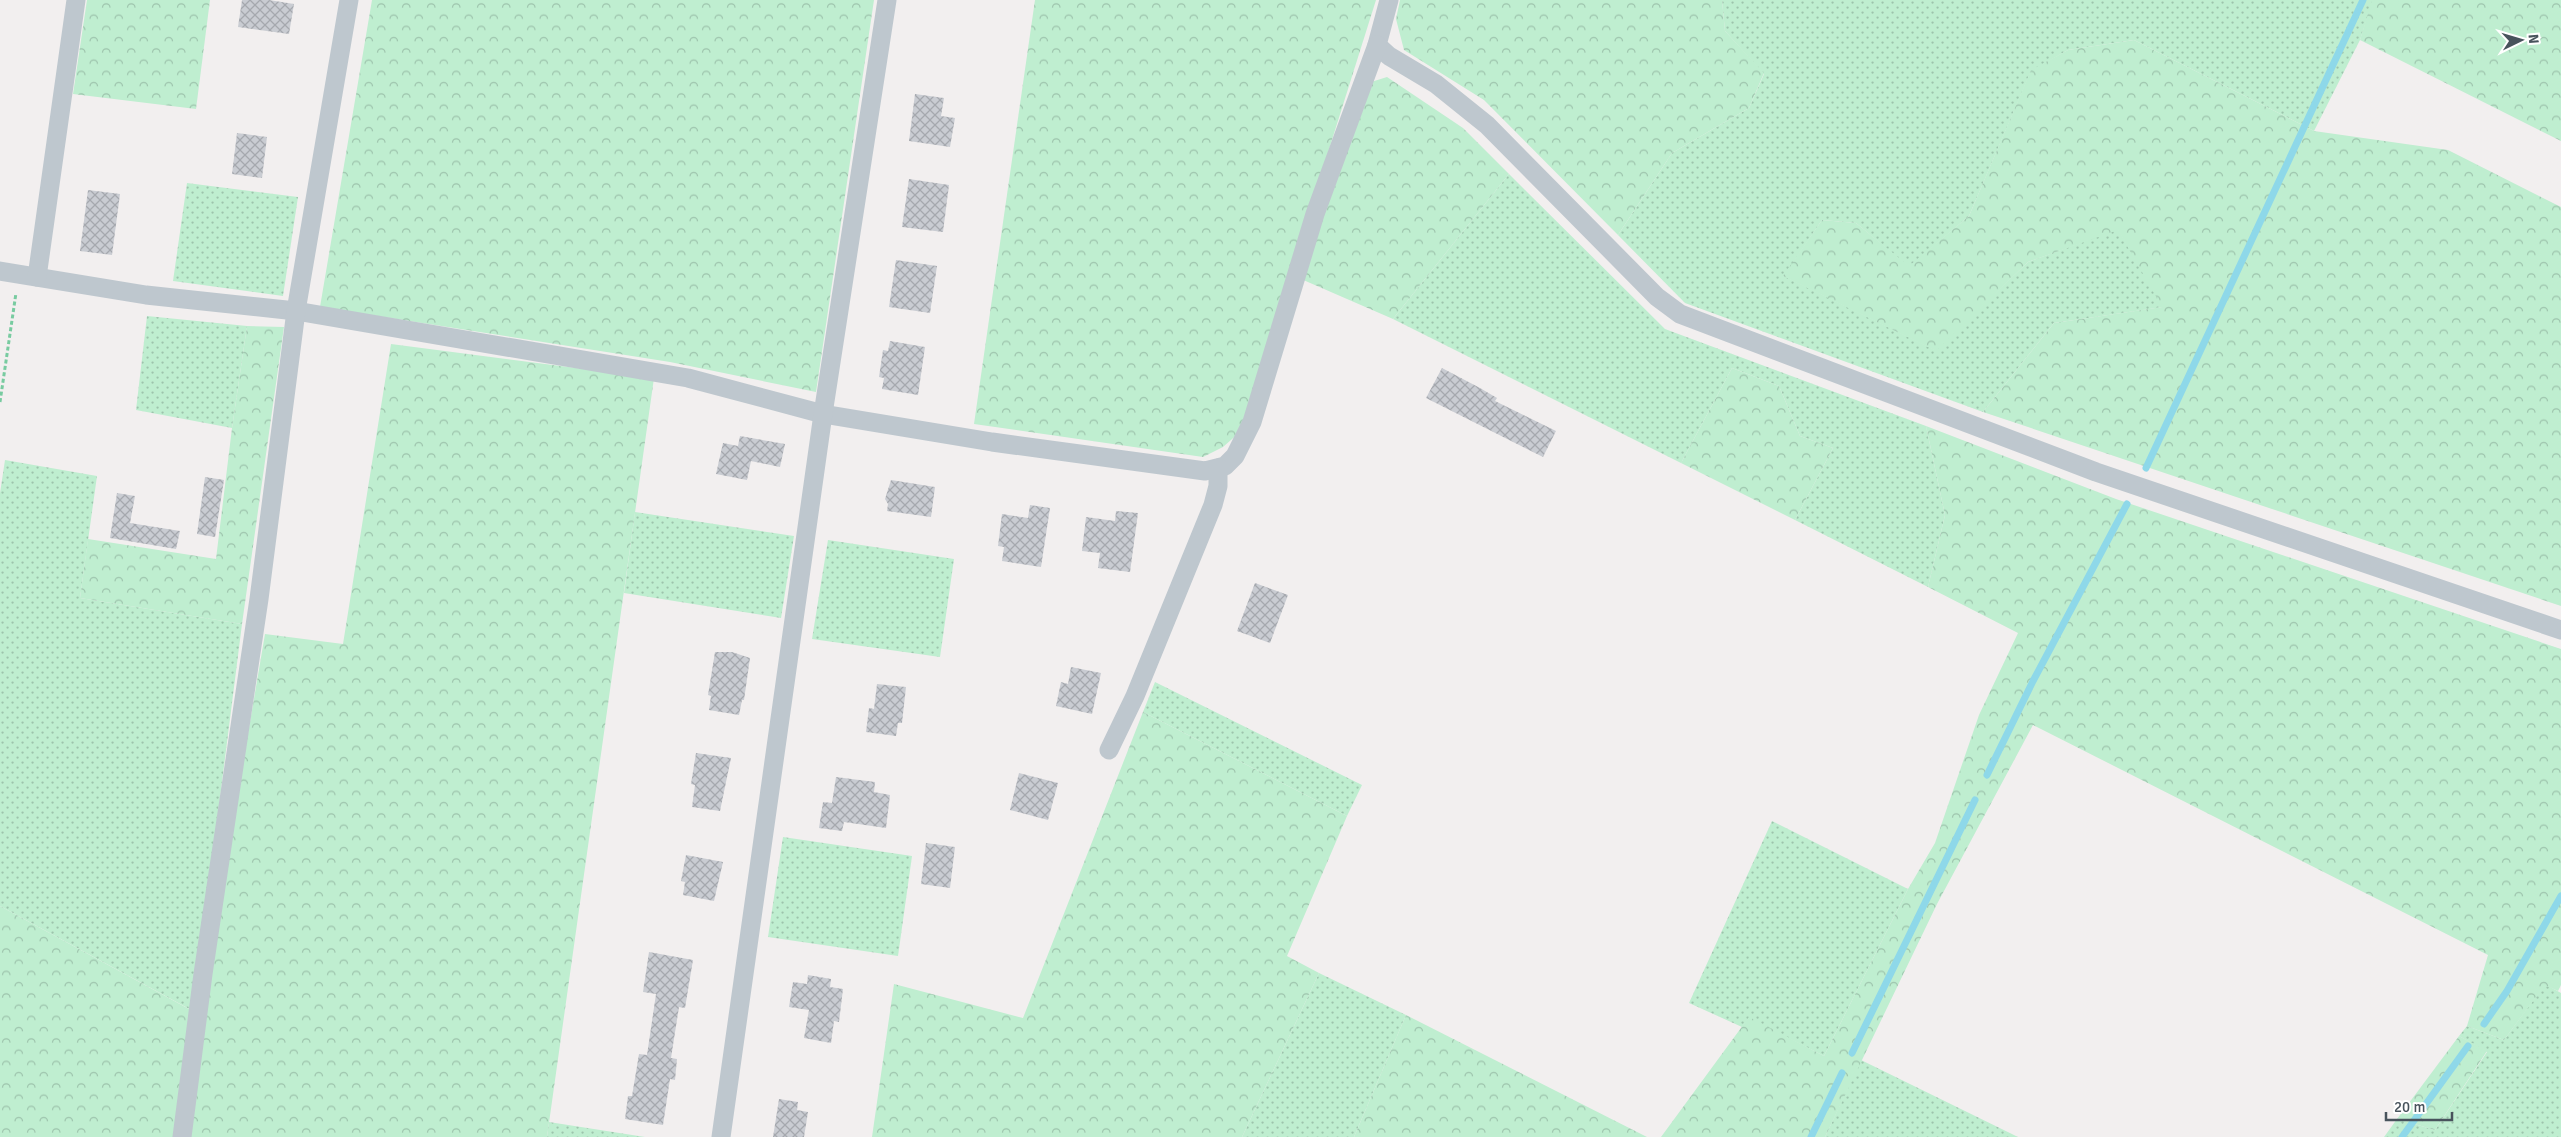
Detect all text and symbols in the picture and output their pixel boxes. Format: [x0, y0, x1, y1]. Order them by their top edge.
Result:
north arrow [2496, 15, 2546, 65]
text: N [2525, 33, 2542, 45]
scale bar [2386, 1090, 2452, 1122]
text: 20 m [2394, 1098, 2425, 1116]

